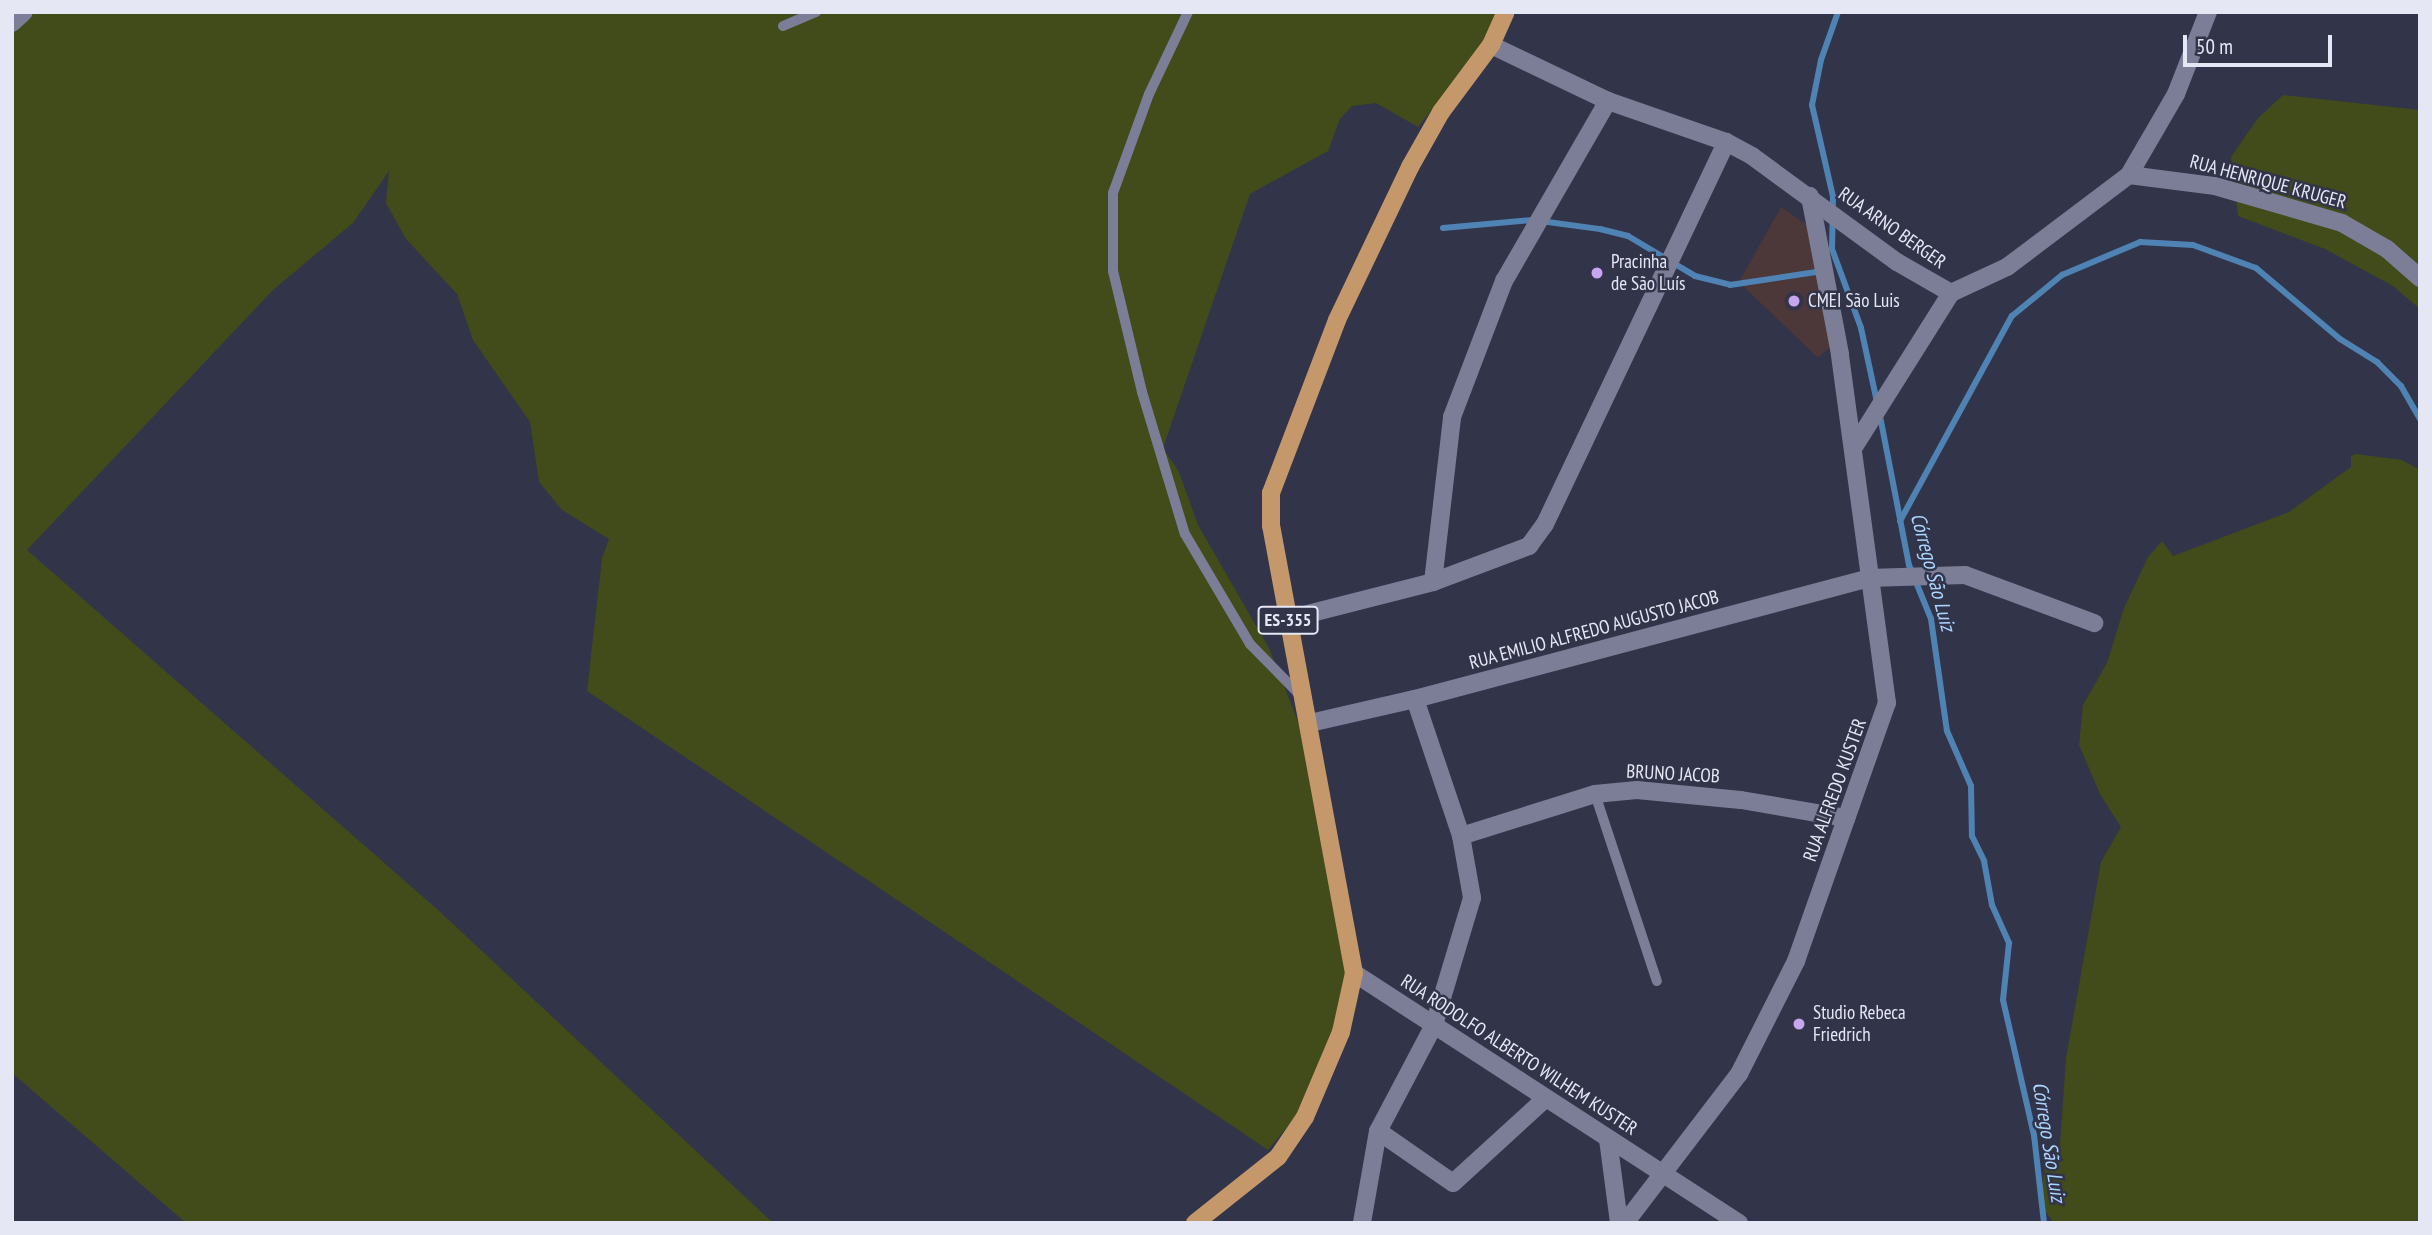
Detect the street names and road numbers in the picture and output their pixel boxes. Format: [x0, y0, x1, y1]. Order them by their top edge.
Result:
street label: RUA HENRIQUE KRUGER [2187, 150, 2349, 214]
street label: RUA ARNO BERGER [1833, 182, 1951, 274]
street label: RUA EMILIO ALFREDO AUGUSTO JACOB [1466, 585, 1722, 675]
road number: ES-355 [1256, 606, 1320, 634]
street label: RUA ALFREDO KUSTER [1798, 715, 1872, 865]
street label: BRUNO JACOB [1626, 760, 1720, 788]
street label: RUA RODOLFO ALBERTO WILHEM KUSTER [1396, 970, 1642, 1140]

